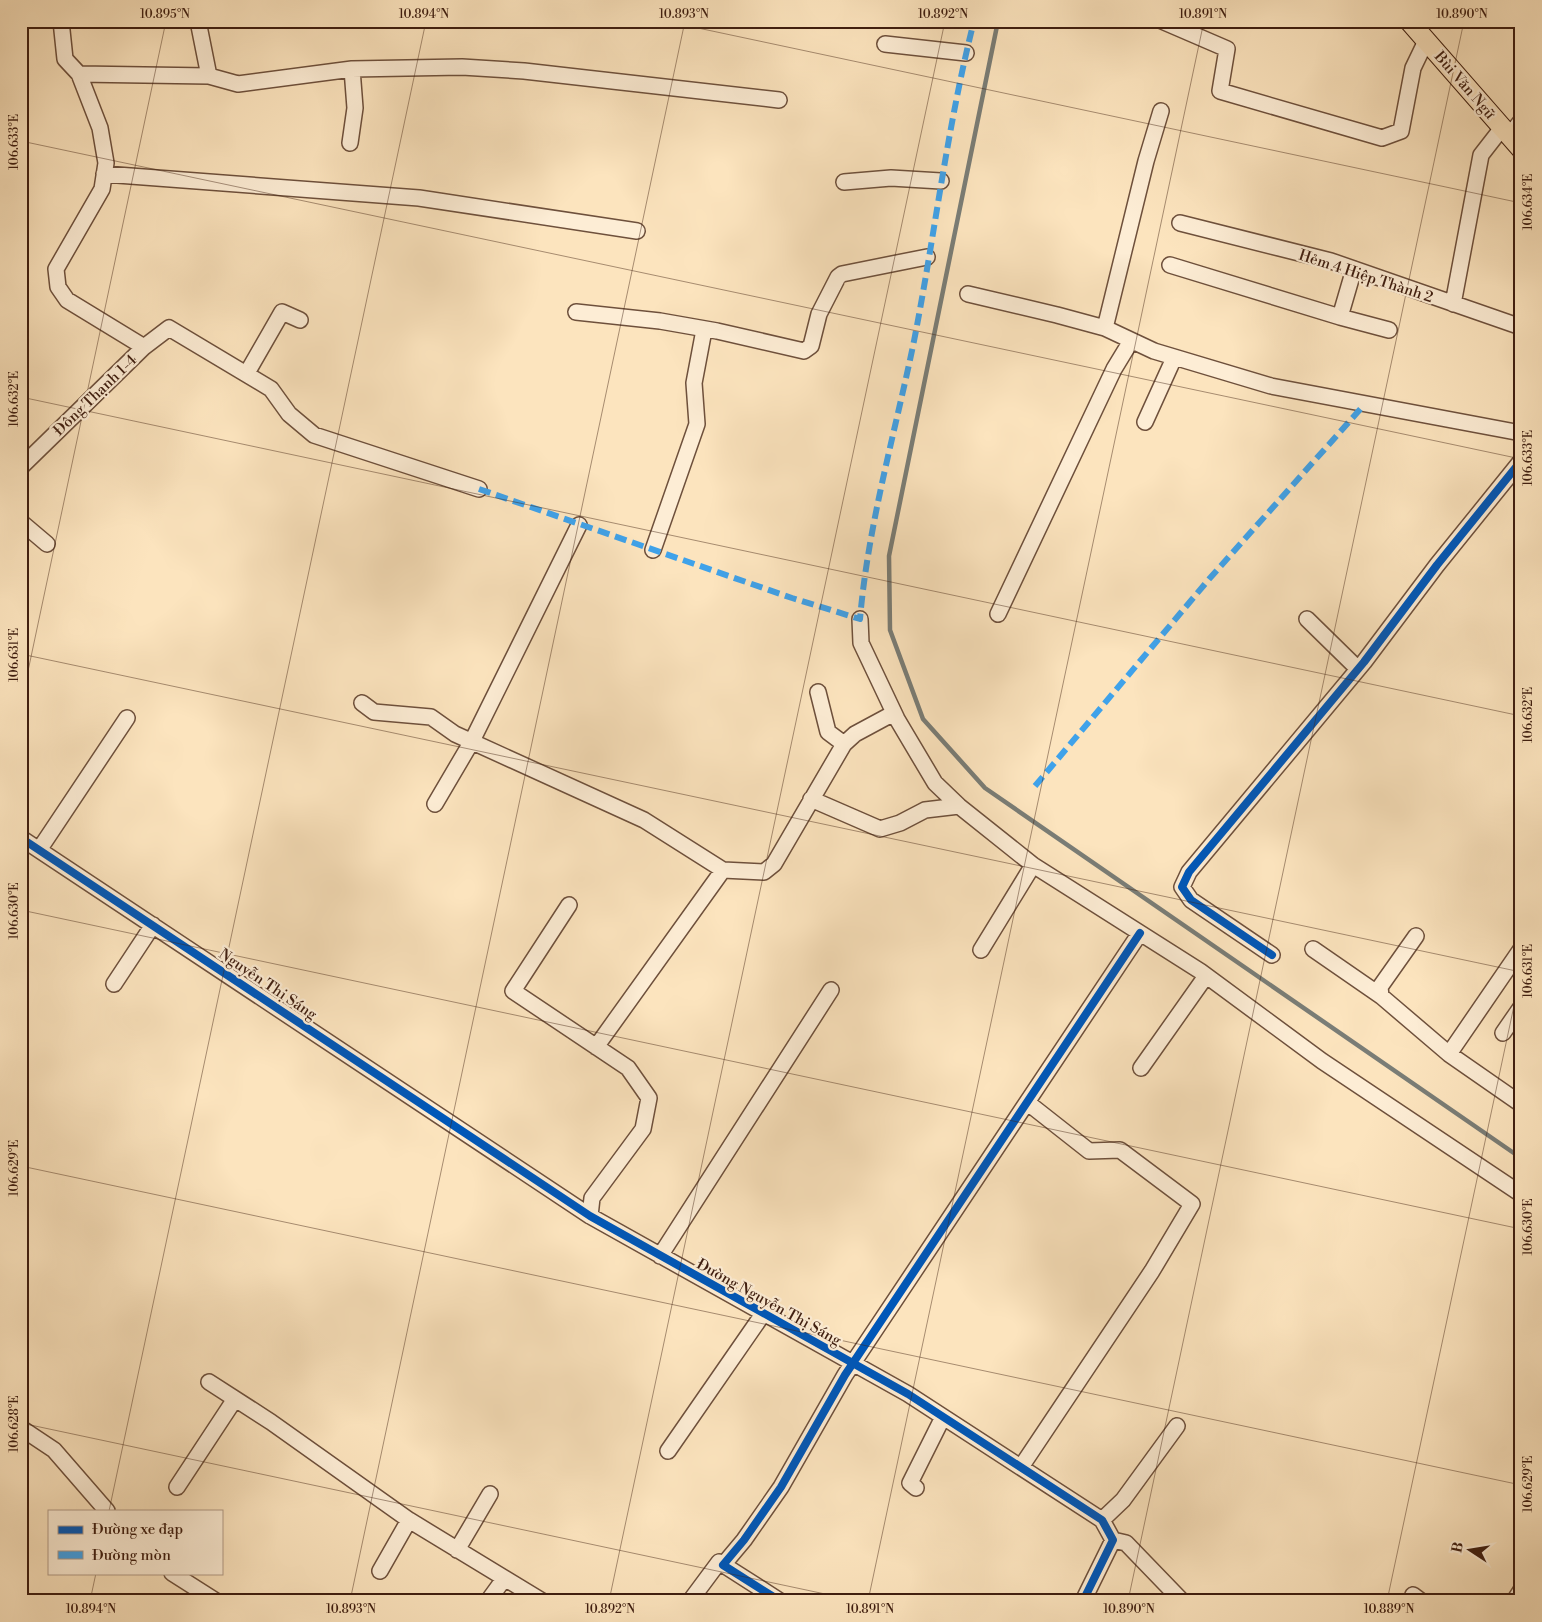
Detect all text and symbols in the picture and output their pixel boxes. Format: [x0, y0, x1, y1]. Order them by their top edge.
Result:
text: 10.895°N [140, 7, 190, 22]
text: 10.894°N [399, 7, 449, 22]
text: 10.893°N [659, 7, 709, 22]
text: 10.892°N [918, 7, 968, 22]
text: 10.891°N [1179, 7, 1227, 22]
text: 10.890°N [1436, 7, 1488, 22]
street label: Bùi Văn Ngữ [1429, 47, 1500, 123]
text: 106.633°E [7, 114, 22, 170]
text: 106.634°E [1521, 174, 1536, 230]
street label: Hẻm 4 Hiệp Thành 2 [1296, 246, 1436, 307]
street label: Đông Thạnh 1-4 [50, 351, 141, 440]
text: 106.632°E [7, 371, 22, 427]
text: 106.633°E [1521, 430, 1536, 486]
text: 106.631°E [7, 628, 22, 682]
text: 106.632°E [1521, 687, 1536, 743]
text: 106.630°E [7, 882, 22, 940]
text: 106.631°E [1521, 944, 1536, 998]
street label: Nguyễn Thị Sáng [215, 945, 321, 1024]
text: 106.629°E [7, 1140, 22, 1196]
text: 106.630°E [1521, 1198, 1536, 1256]
street label: Đường Nguyễn Thị Sáng [693, 1255, 845, 1350]
text: 106.628°E [7, 1396, 22, 1452]
text: 106.629°E [1521, 1456, 1536, 1512]
legend [48, 1510, 222, 1574]
text: Đường xe đạp [92, 1520, 183, 1539]
north arrow [1444, 1524, 1494, 1574]
text: B [1448, 1540, 1468, 1555]
text: Đường mòn [92, 1546, 171, 1565]
text: 10.894°N [66, 1602, 116, 1617]
text: 10.893°N [326, 1602, 376, 1617]
text: 10.892°N [585, 1602, 635, 1617]
text: 10.891°N [846, 1602, 894, 1617]
text: 10.890°N [1103, 1602, 1155, 1617]
text: 10.889°N [1364, 1602, 1414, 1617]

